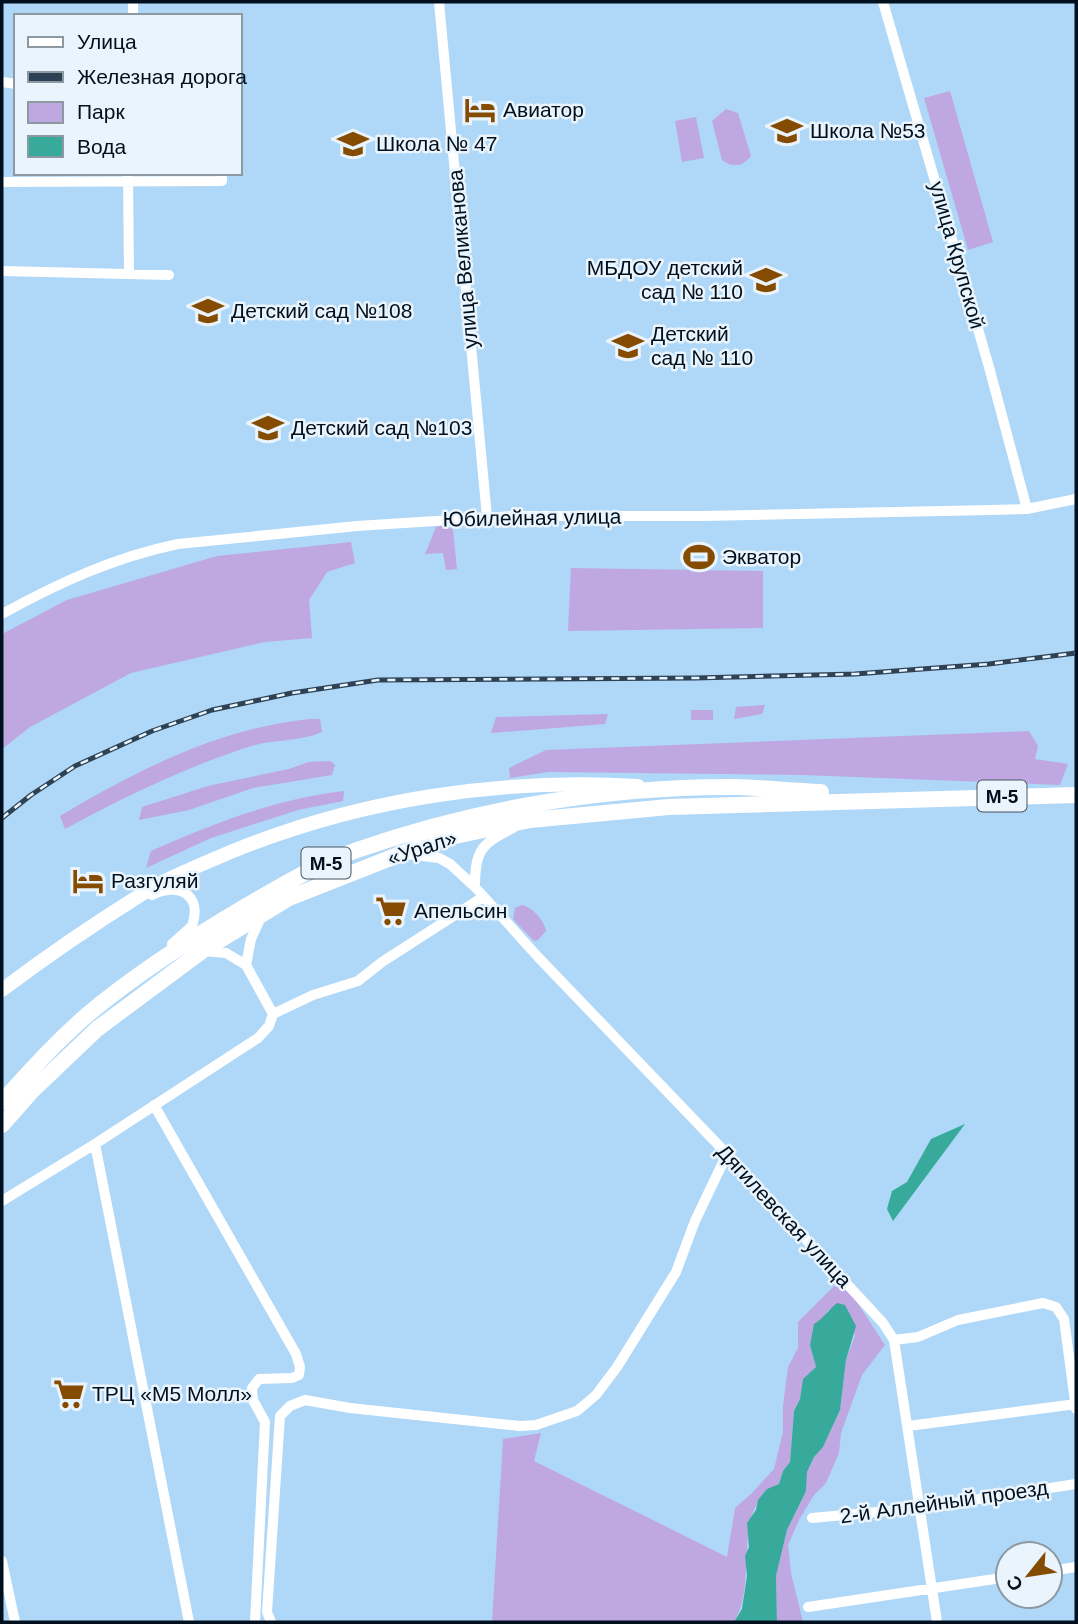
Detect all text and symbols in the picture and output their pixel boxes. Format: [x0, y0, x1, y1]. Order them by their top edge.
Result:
legend [14, 14, 242, 175]
text: Улица [77, 30, 137, 53]
text: Железная дорога [77, 65, 247, 88]
hotel icon: Авиатор [463, 93, 497, 127]
place label: Авиатор [503, 98, 584, 121]
text: Парк [77, 100, 125, 123]
school or university icon: Школа №53 [770, 114, 804, 148]
place label: Школа №53 [810, 119, 926, 142]
school or university icon: Школа № 47 [336, 127, 370, 161]
place label: Школа № 47 [376, 132, 497, 155]
text: Вода [77, 135, 126, 158]
street label: улица Великанова [443, 168, 482, 350]
street label: улица Крупской [925, 178, 990, 331]
place label: МБДОУ детский сад № 110 [587, 256, 743, 303]
school or university icon: МБДОУ детский сад № 110 [749, 263, 783, 297]
school or university icon: Детский сад №108 [191, 294, 225, 328]
place label: Детский сад №108 [231, 299, 412, 322]
place label: Детский сад № 110 [651, 322, 753, 369]
school or university icon: Детский сад № 110 [611, 329, 645, 363]
school or university icon: Детский сад №103 [251, 411, 285, 445]
place label: Детский сад №103 [291, 416, 472, 439]
street label: Юбилейная улица [442, 504, 622, 531]
sports icon: Экватор [682, 540, 716, 574]
place label: Экватор [722, 545, 801, 568]
road number: М-5 [978, 780, 1026, 811]
street label: «Урал» [384, 826, 459, 869]
road number: М-5 [302, 848, 350, 878]
hotel icon: Разгуляй [71, 864, 105, 898]
place label: Разгуляй [111, 869, 198, 892]
supermarket icon: Апельсин [374, 894, 408, 928]
place label: Апельсин [414, 899, 507, 922]
street label: Дягилевская улица [712, 1140, 857, 1292]
supermarket icon: ТРЦ «М5 Молл» [52, 1377, 86, 1411]
place label: ТРЦ «М5 Молл» [92, 1382, 252, 1405]
street label: 2-й Аллейный проезд [838, 1476, 1049, 1527]
north arrow [994, 1540, 1064, 1610]
text: С [1002, 1572, 1027, 1594]

